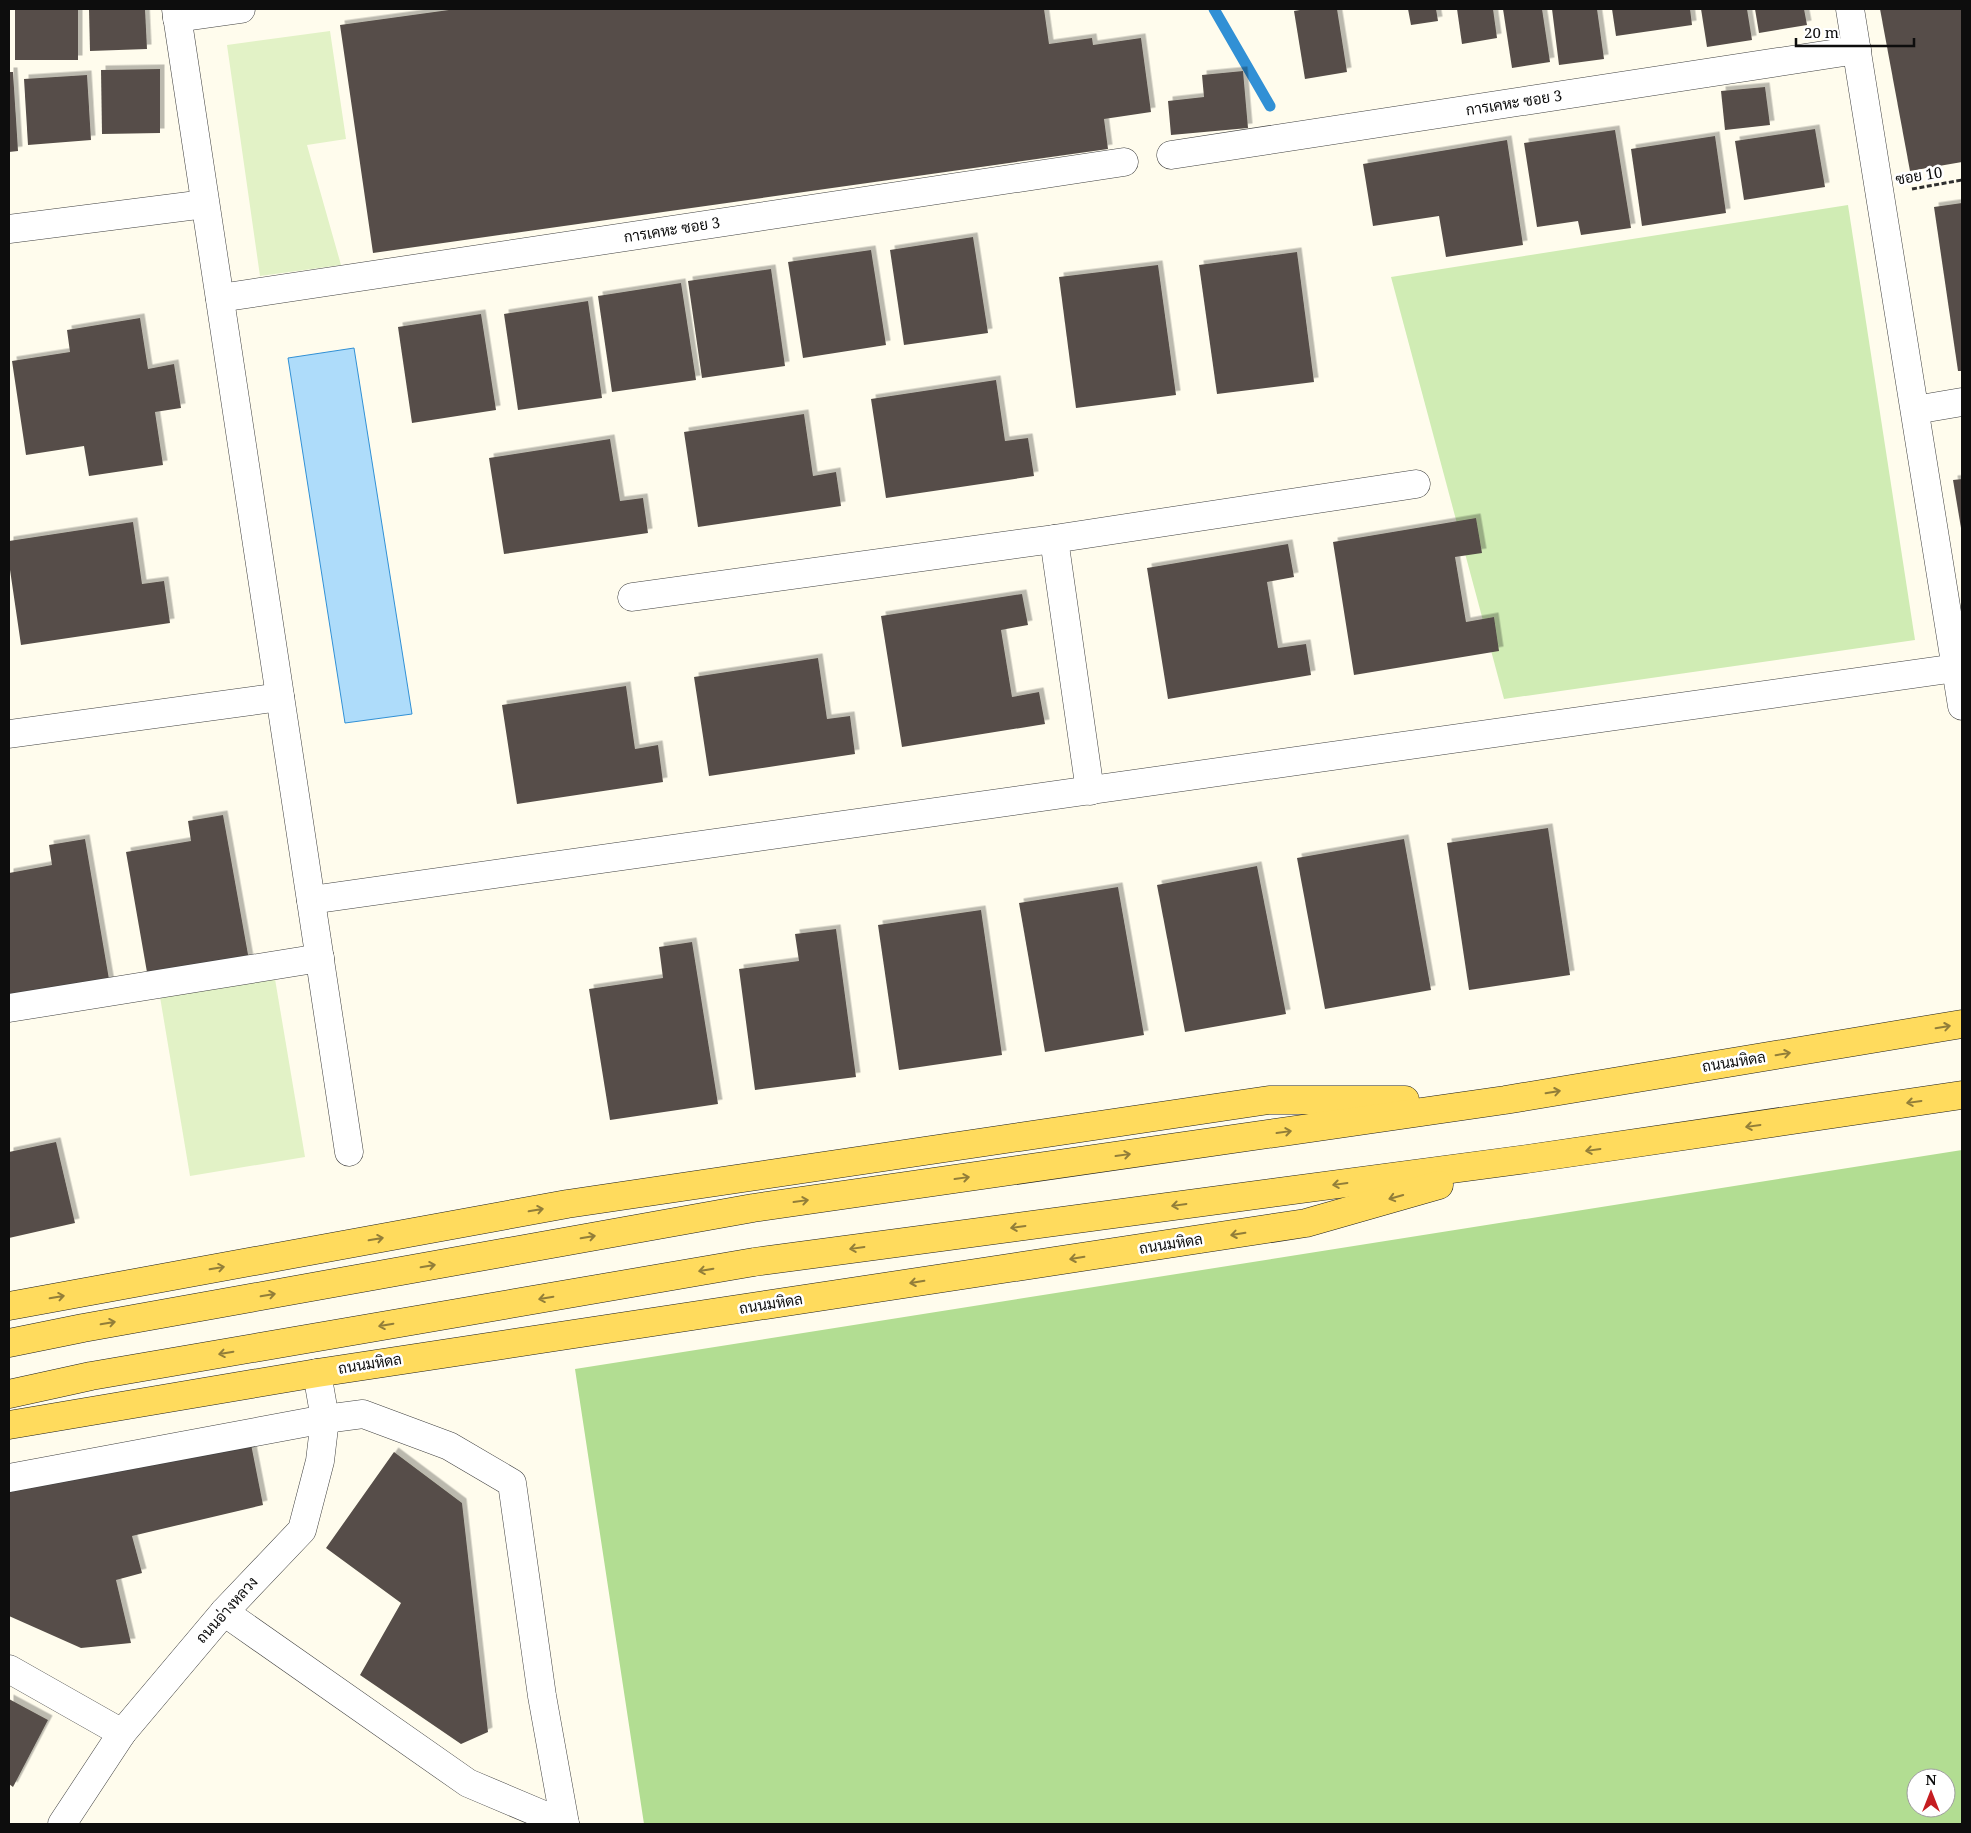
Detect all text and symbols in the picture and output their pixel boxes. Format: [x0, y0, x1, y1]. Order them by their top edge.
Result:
scale bar [1796, 15, 1914, 47]
text: 20 m [1804, 22, 1839, 42]
street label: การเคหะ ซอย 3 [1464, 85, 1563, 119]
street label: ซอย 10 [1894, 161, 1944, 189]
street label: การเคหะ ซอย 3 [622, 212, 721, 246]
one-way arrow [1935, 1022, 1951, 1032]
street label: ถนนมหิดล [1701, 1046, 1767, 1076]
one-way arrow [1774, 1048, 1790, 1058]
one-way arrow [1545, 1086, 1561, 1096]
one-way arrow [1906, 1097, 1922, 1107]
one-way arrow [1746, 1121, 1762, 1131]
one-way arrow [1275, 1126, 1291, 1136]
one-way arrow [1585, 1145, 1601, 1155]
one-way arrow [1115, 1149, 1131, 1159]
one-way arrow [954, 1173, 970, 1183]
one-way arrow [1332, 1179, 1348, 1189]
one-way arrow [1389, 1193, 1405, 1203]
one-way arrow [793, 1196, 809, 1206]
one-way arrow [1171, 1201, 1187, 1211]
one-way arrow [528, 1204, 544, 1214]
one-way arrow [1010, 1222, 1026, 1232]
street label: ถนนมหิดล [1138, 1228, 1204, 1258]
one-way arrow [1230, 1229, 1246, 1239]
one-way arrow [579, 1232, 595, 1242]
one-way arrow [368, 1233, 384, 1243]
one-way arrow [849, 1243, 865, 1253]
one-way arrow [1070, 1253, 1086, 1263]
one-way arrow [420, 1261, 436, 1271]
one-way arrow [208, 1262, 224, 1272]
one-way arrow [699, 1266, 715, 1276]
one-way arrow [909, 1277, 925, 1287]
street label: ถนนมหิดล [738, 1288, 804, 1318]
one-way arrow [260, 1289, 276, 1299]
one-way arrow [48, 1291, 64, 1301]
one-way arrow [538, 1293, 554, 1303]
one-way arrow [100, 1318, 116, 1328]
one-way arrow [378, 1321, 394, 1331]
street label: ถนนมหิดล [337, 1348, 403, 1378]
one-way arrow [218, 1349, 234, 1359]
street label: ถนนอ่างหลวง [191, 1572, 262, 1647]
north arrow [1906, 1768, 1956, 1818]
text: N [1925, 1770, 1937, 1789]

